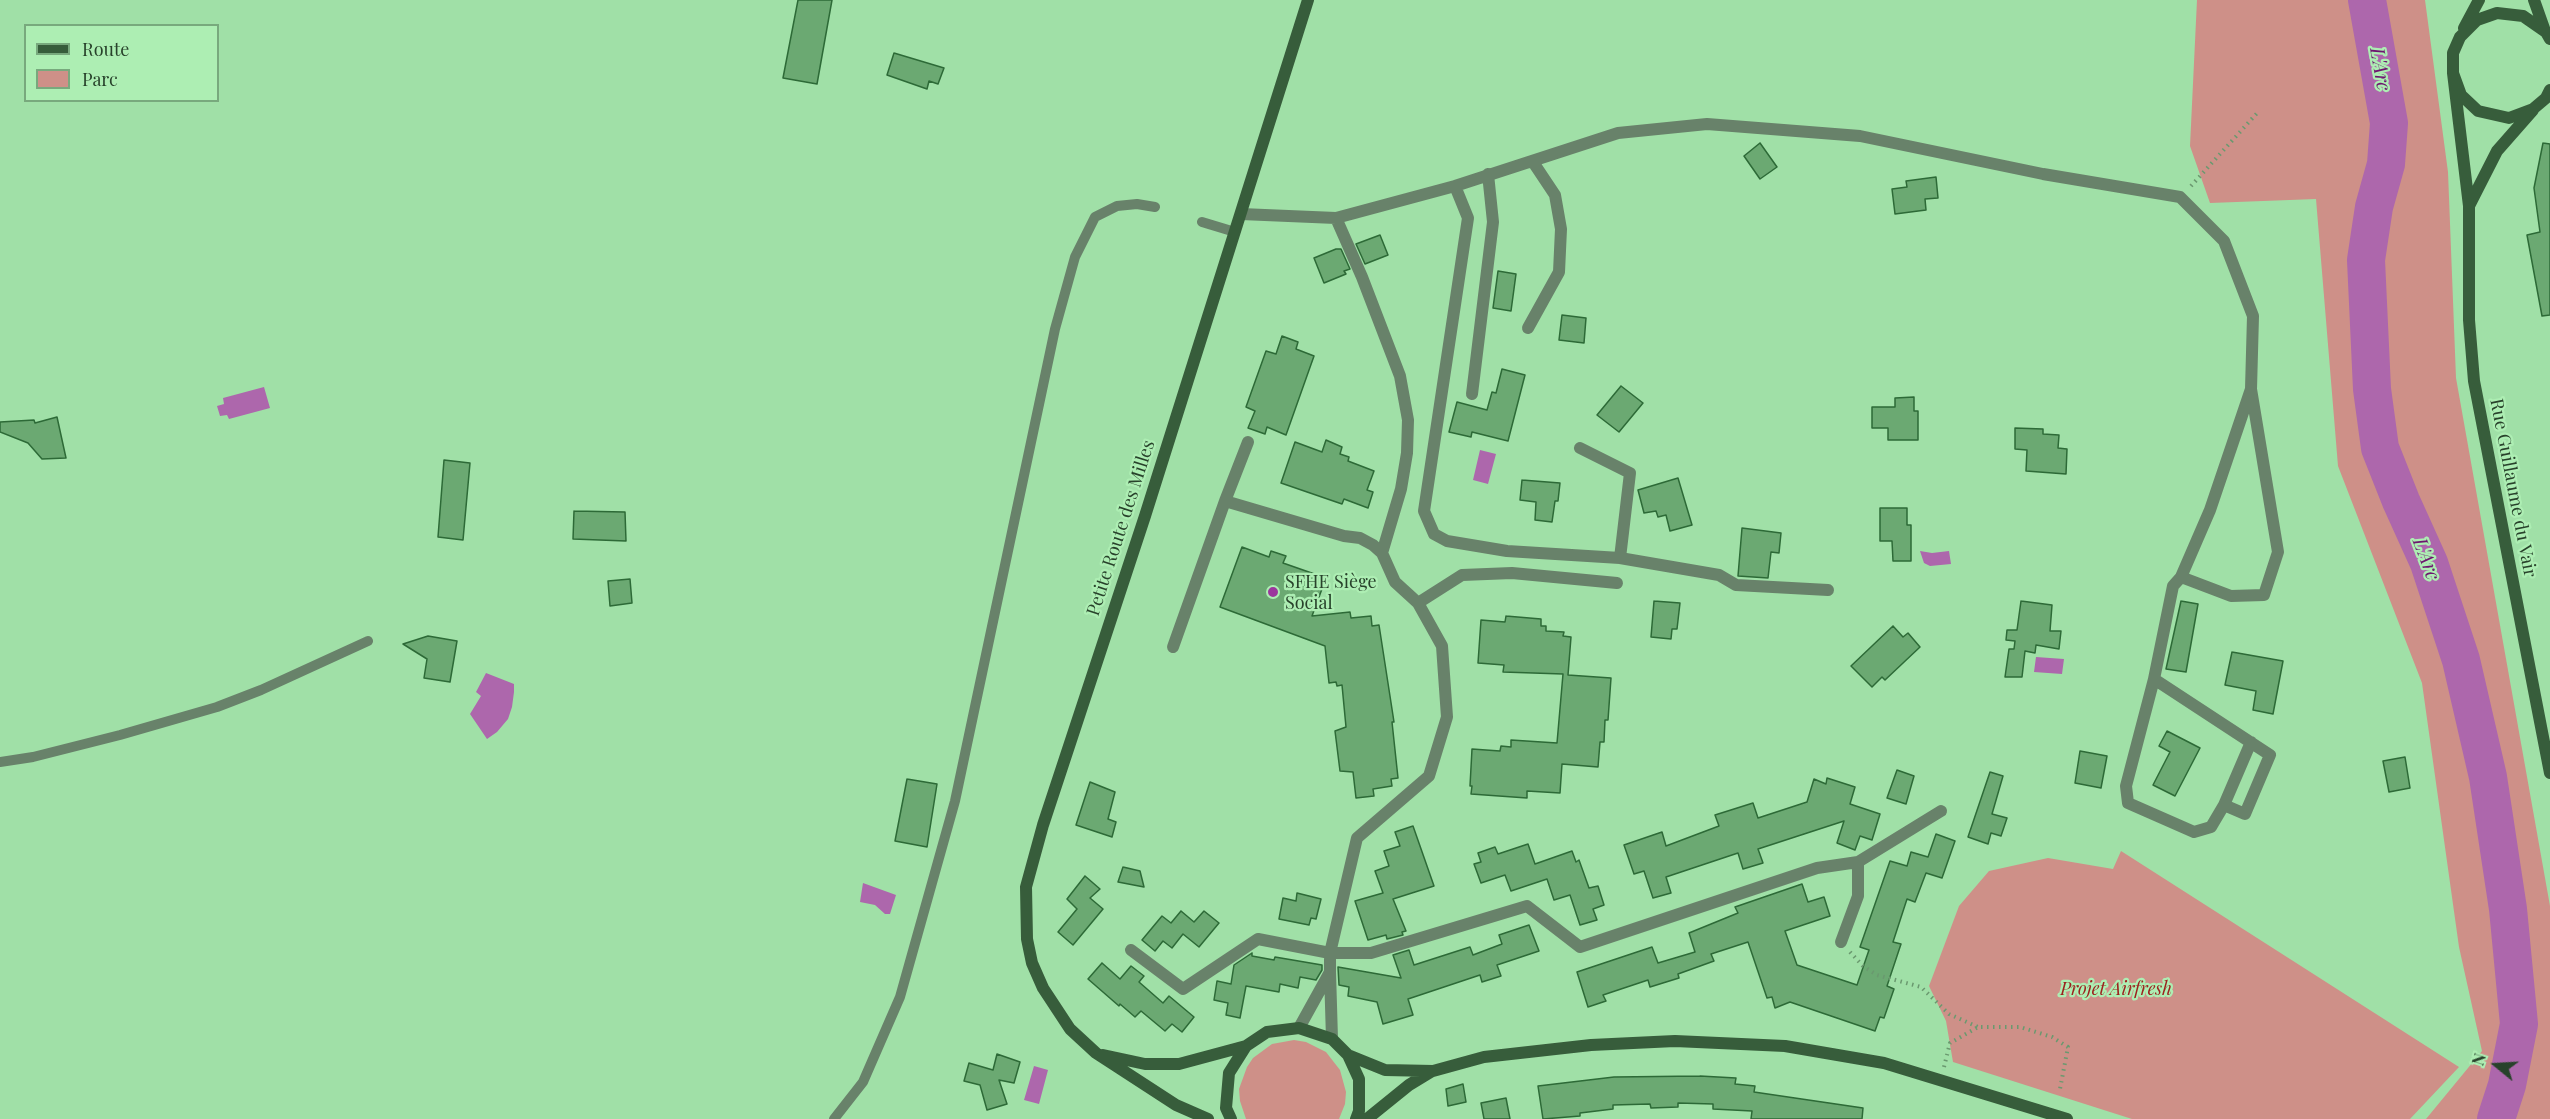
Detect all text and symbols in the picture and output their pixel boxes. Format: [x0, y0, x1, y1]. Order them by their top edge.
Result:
legend [24, 24, 219, 102]
text: Route [82, 37, 129, 61]
water label: L'Arc [2364, 46, 2396, 92]
text: Parc [82, 67, 118, 91]
street label: Rue Guillaume du Vair [2485, 397, 2541, 579]
street label: Petite Route des Milles [1082, 437, 1160, 619]
water label: L'Arc [2407, 534, 2445, 584]
place label: SFHE Siège Social [1285, 571, 1377, 614]
marker: SFHE Siège Social [1266, 585, 1280, 599]
park label: Projet Airfresh [2060, 978, 2172, 1000]
north arrow [2466, 1035, 2526, 1095]
text: N [2467, 1051, 2490, 1068]

